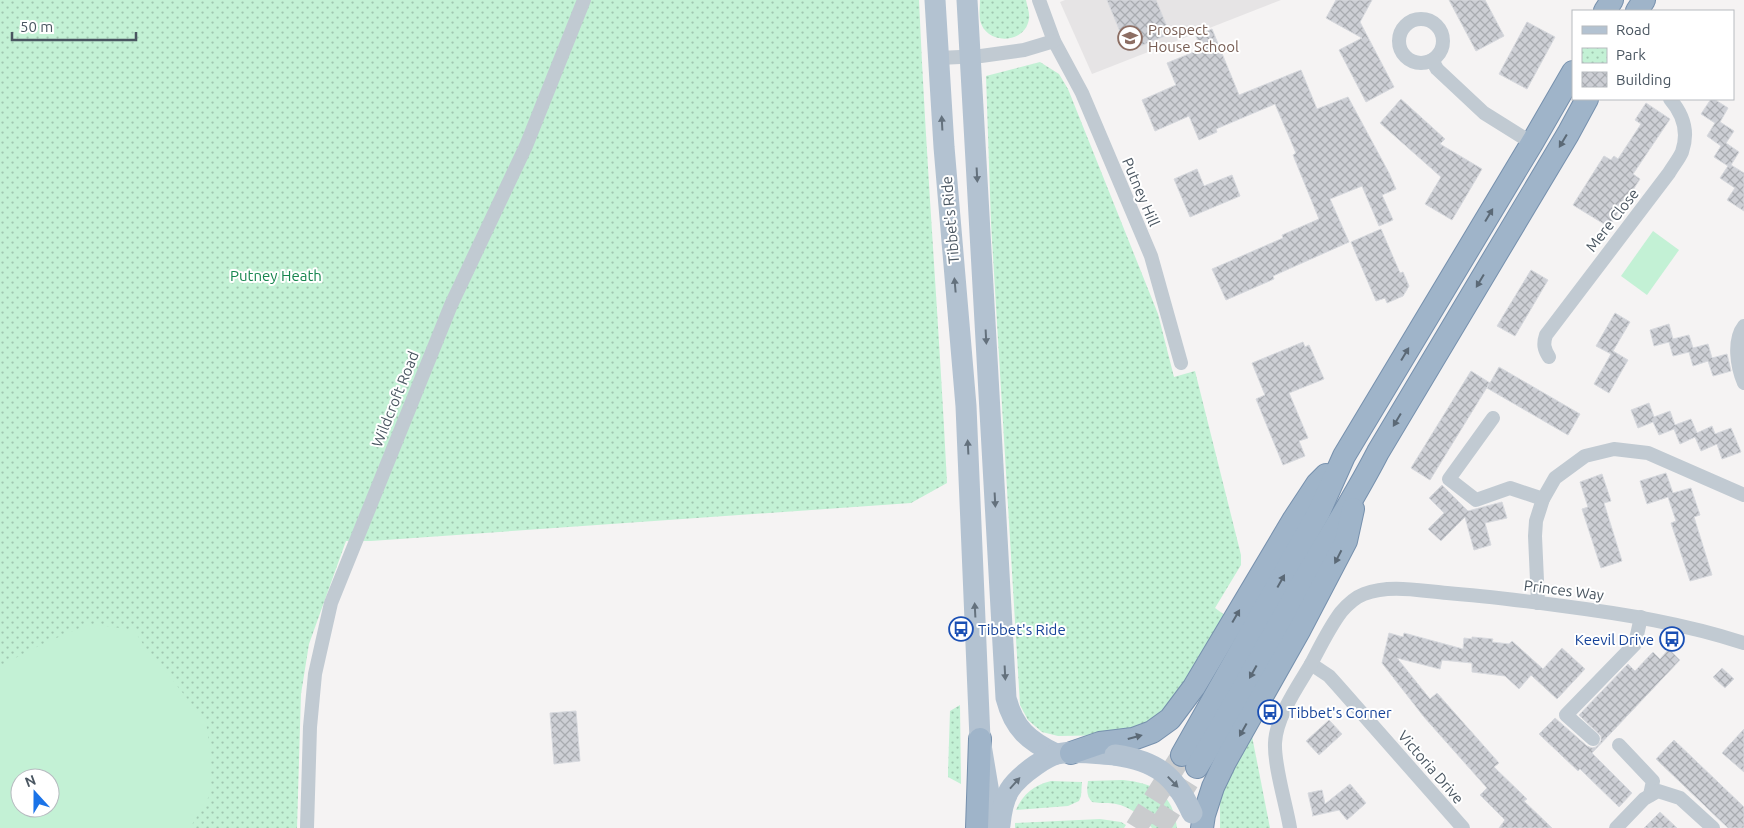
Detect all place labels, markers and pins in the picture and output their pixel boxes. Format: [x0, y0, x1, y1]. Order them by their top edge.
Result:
place label: Prospect House School [1148, 21, 1239, 55]
school or university icon: Prospect House School [1117, 25, 1143, 51]
bus stop icon: Tibbet's Ride [948, 616, 974, 642]
place label: Tibbet's Ride [978, 621, 1066, 638]
bus stop icon: Keevil Drive [1659, 626, 1685, 652]
place label: Keevil Drive [1575, 631, 1654, 648]
bus stop icon: Tibbet's Corner [1257, 699, 1283, 725]
place label: Tibbet's Corner [1288, 704, 1392, 721]

